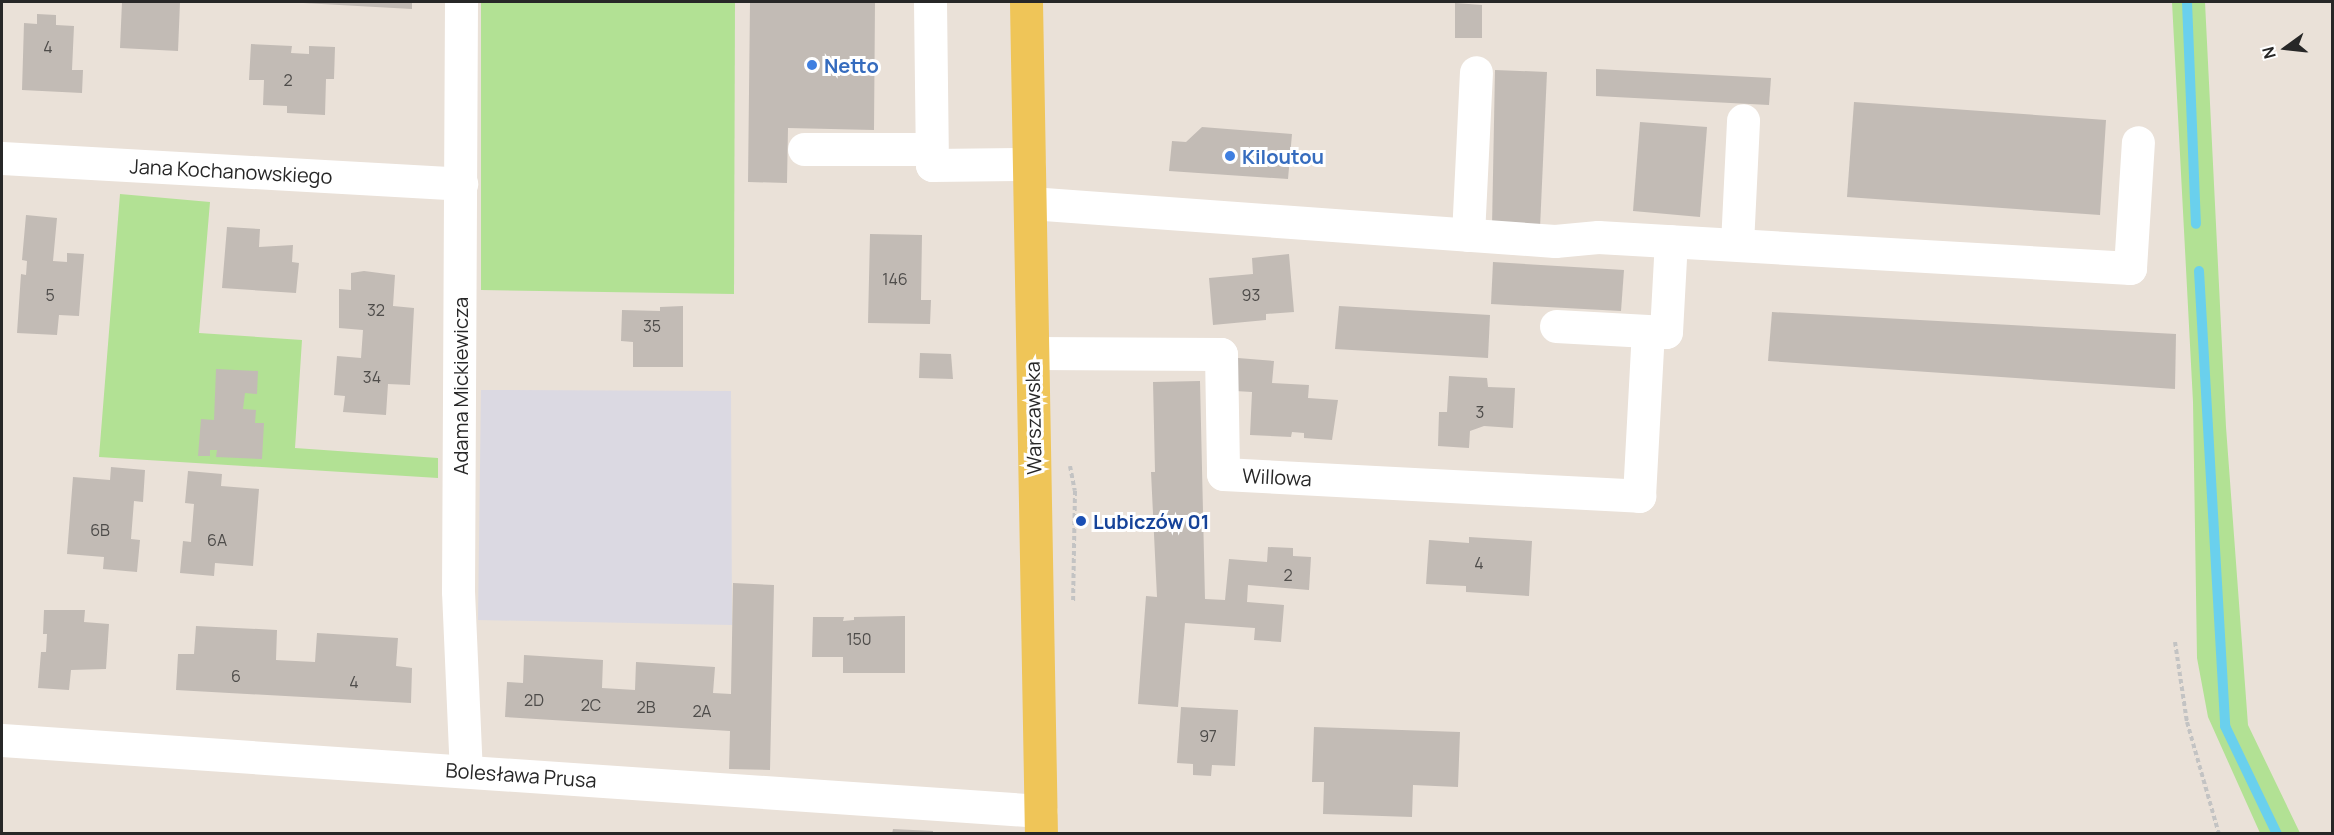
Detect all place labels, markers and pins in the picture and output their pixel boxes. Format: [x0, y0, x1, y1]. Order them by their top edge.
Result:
place label: Netto [824, 53, 879, 77]
marker: Netto [805, 58, 819, 72]
place label: Kiloutou [1242, 144, 1324, 168]
marker: Kiloutou [1223, 149, 1237, 163]
place label: Lubiczów 01 [1093, 509, 1209, 533]
marker: Lubiczów 01 [1074, 514, 1088, 528]

